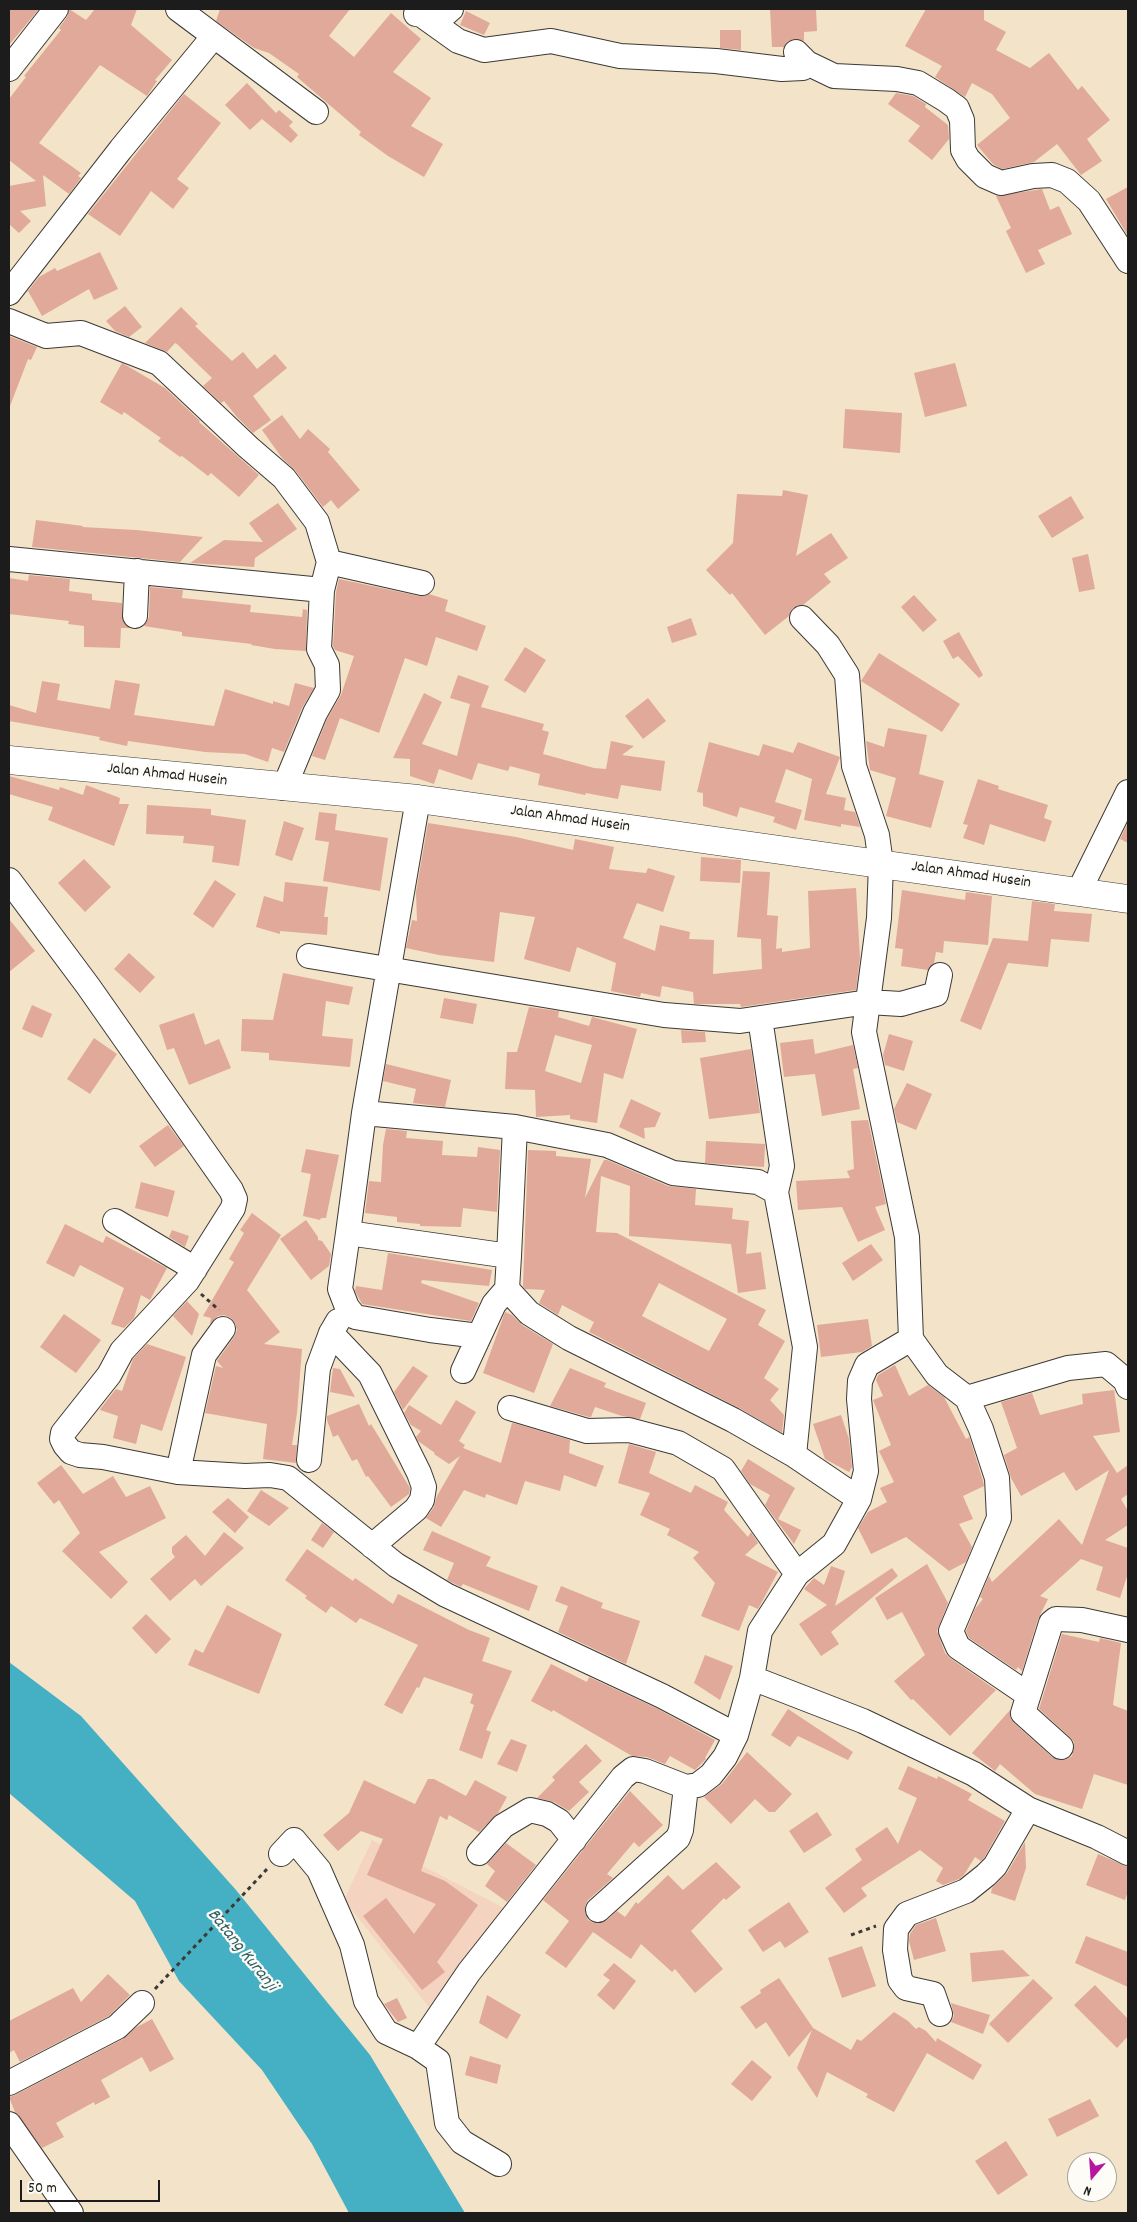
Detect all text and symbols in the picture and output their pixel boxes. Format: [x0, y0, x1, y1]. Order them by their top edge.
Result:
street label: Jalan Ahmad Husein [106, 760, 228, 792]
street label: Jalan Ahmad Husein [509, 802, 631, 838]
street label: Jalan Ahmad Husein [910, 858, 1032, 894]
water label: Batang Kuranji [201, 1905, 281, 1997]
north arrow [1067, 2152, 1117, 2202]
scale bar [22, 2170, 162, 2202]
text: 50 m [28, 2178, 57, 2200]
text: N [1081, 2180, 1094, 2201]

